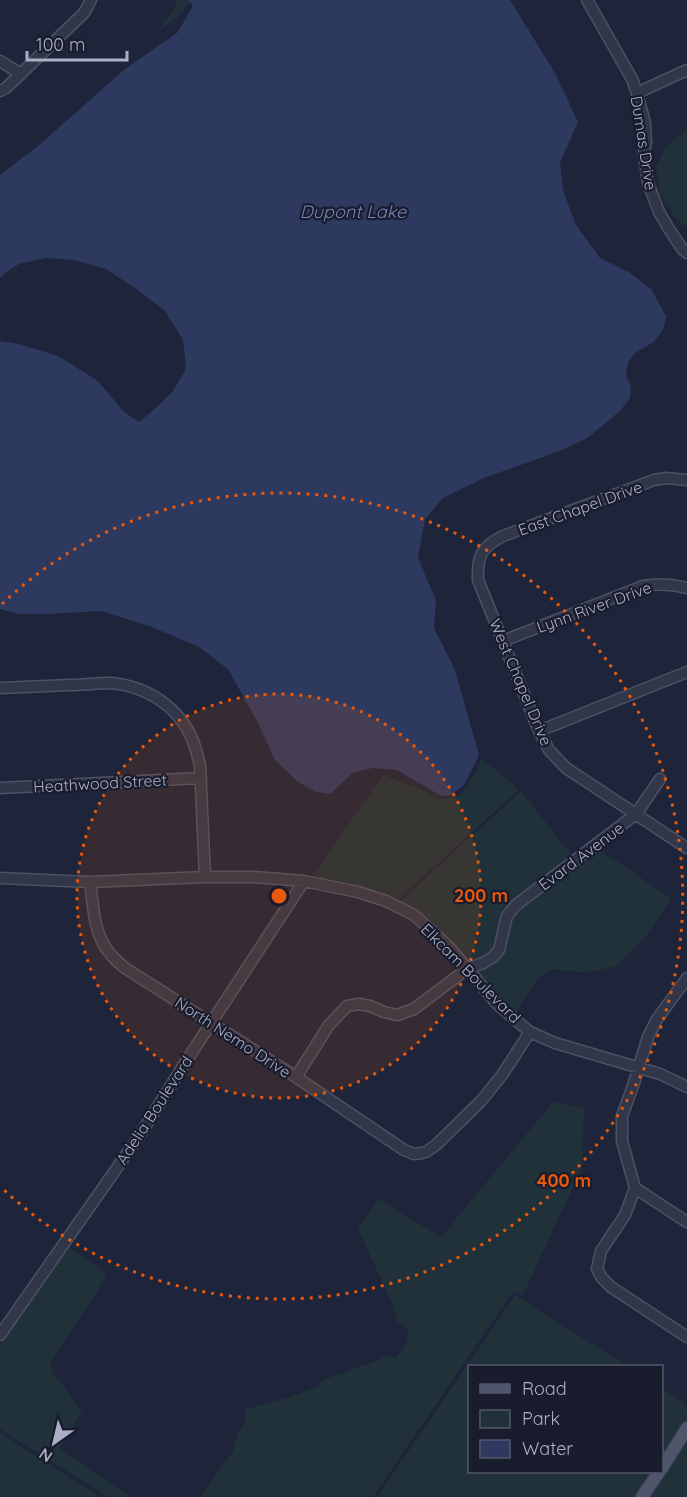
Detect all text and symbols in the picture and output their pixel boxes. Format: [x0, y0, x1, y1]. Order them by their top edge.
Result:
scale bar [27, 24, 128, 62]
text: 100 m [36, 33, 85, 56]
street label: Dumas Drive [627, 94, 661, 192]
water label: Dupont Lake [300, 200, 407, 223]
street label: East Chapel Drive [515, 476, 645, 540]
street label: Lynn River Drive [534, 577, 654, 637]
street label: West Chapel Drive [485, 615, 557, 749]
street label: Heathwood Street [33, 770, 167, 796]
street label: Evard Avenue [534, 817, 628, 895]
text: 200 m [454, 884, 508, 907]
centre of rings [269, 886, 289, 906]
street label: Elkcam Boulevard [417, 919, 525, 1027]
street label: North Nemo Drive [171, 992, 295, 1082]
street label: Adelia Boulevard [111, 1052, 197, 1168]
text: 400 m [537, 1169, 591, 1192]
legend [468, 1365, 663, 1473]
text: Road [522, 1377, 567, 1400]
text: Park [522, 1407, 560, 1430]
north arrow [24, 1413, 84, 1473]
text: Water [522, 1437, 573, 1460]
text: N [35, 1444, 56, 1467]

